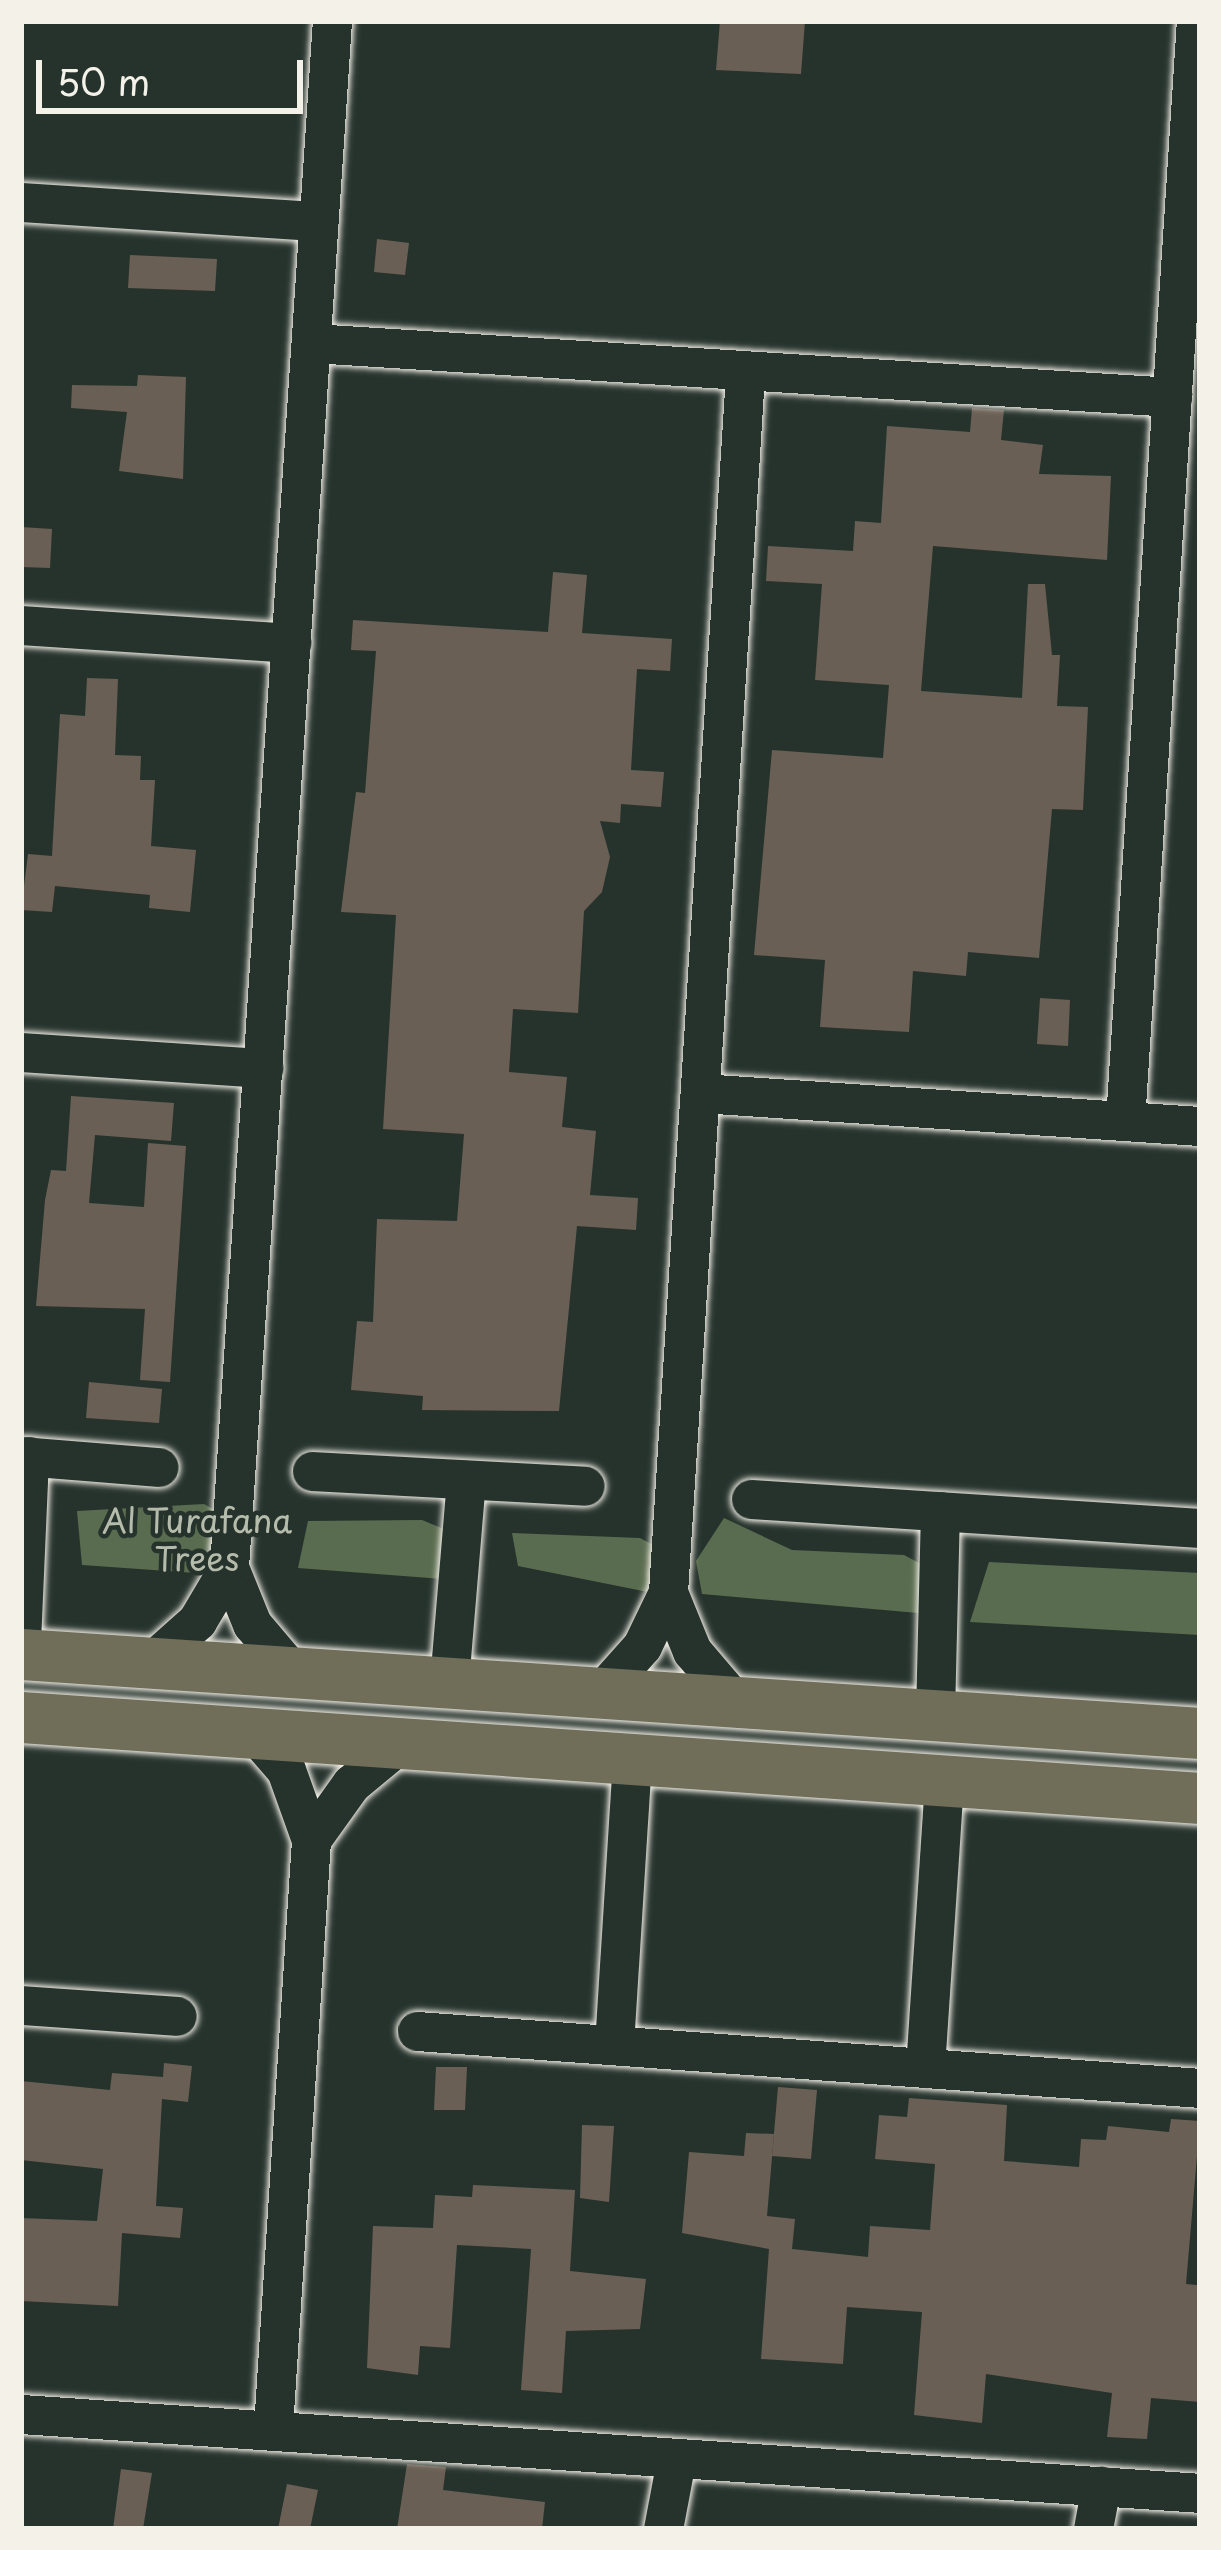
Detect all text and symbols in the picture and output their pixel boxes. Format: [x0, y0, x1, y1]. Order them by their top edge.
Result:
scale bar [42, 36, 309, 110]
text: 50 m [57, 54, 150, 108]
park label: Al Turafana Trees [101, 1500, 293, 1578]

